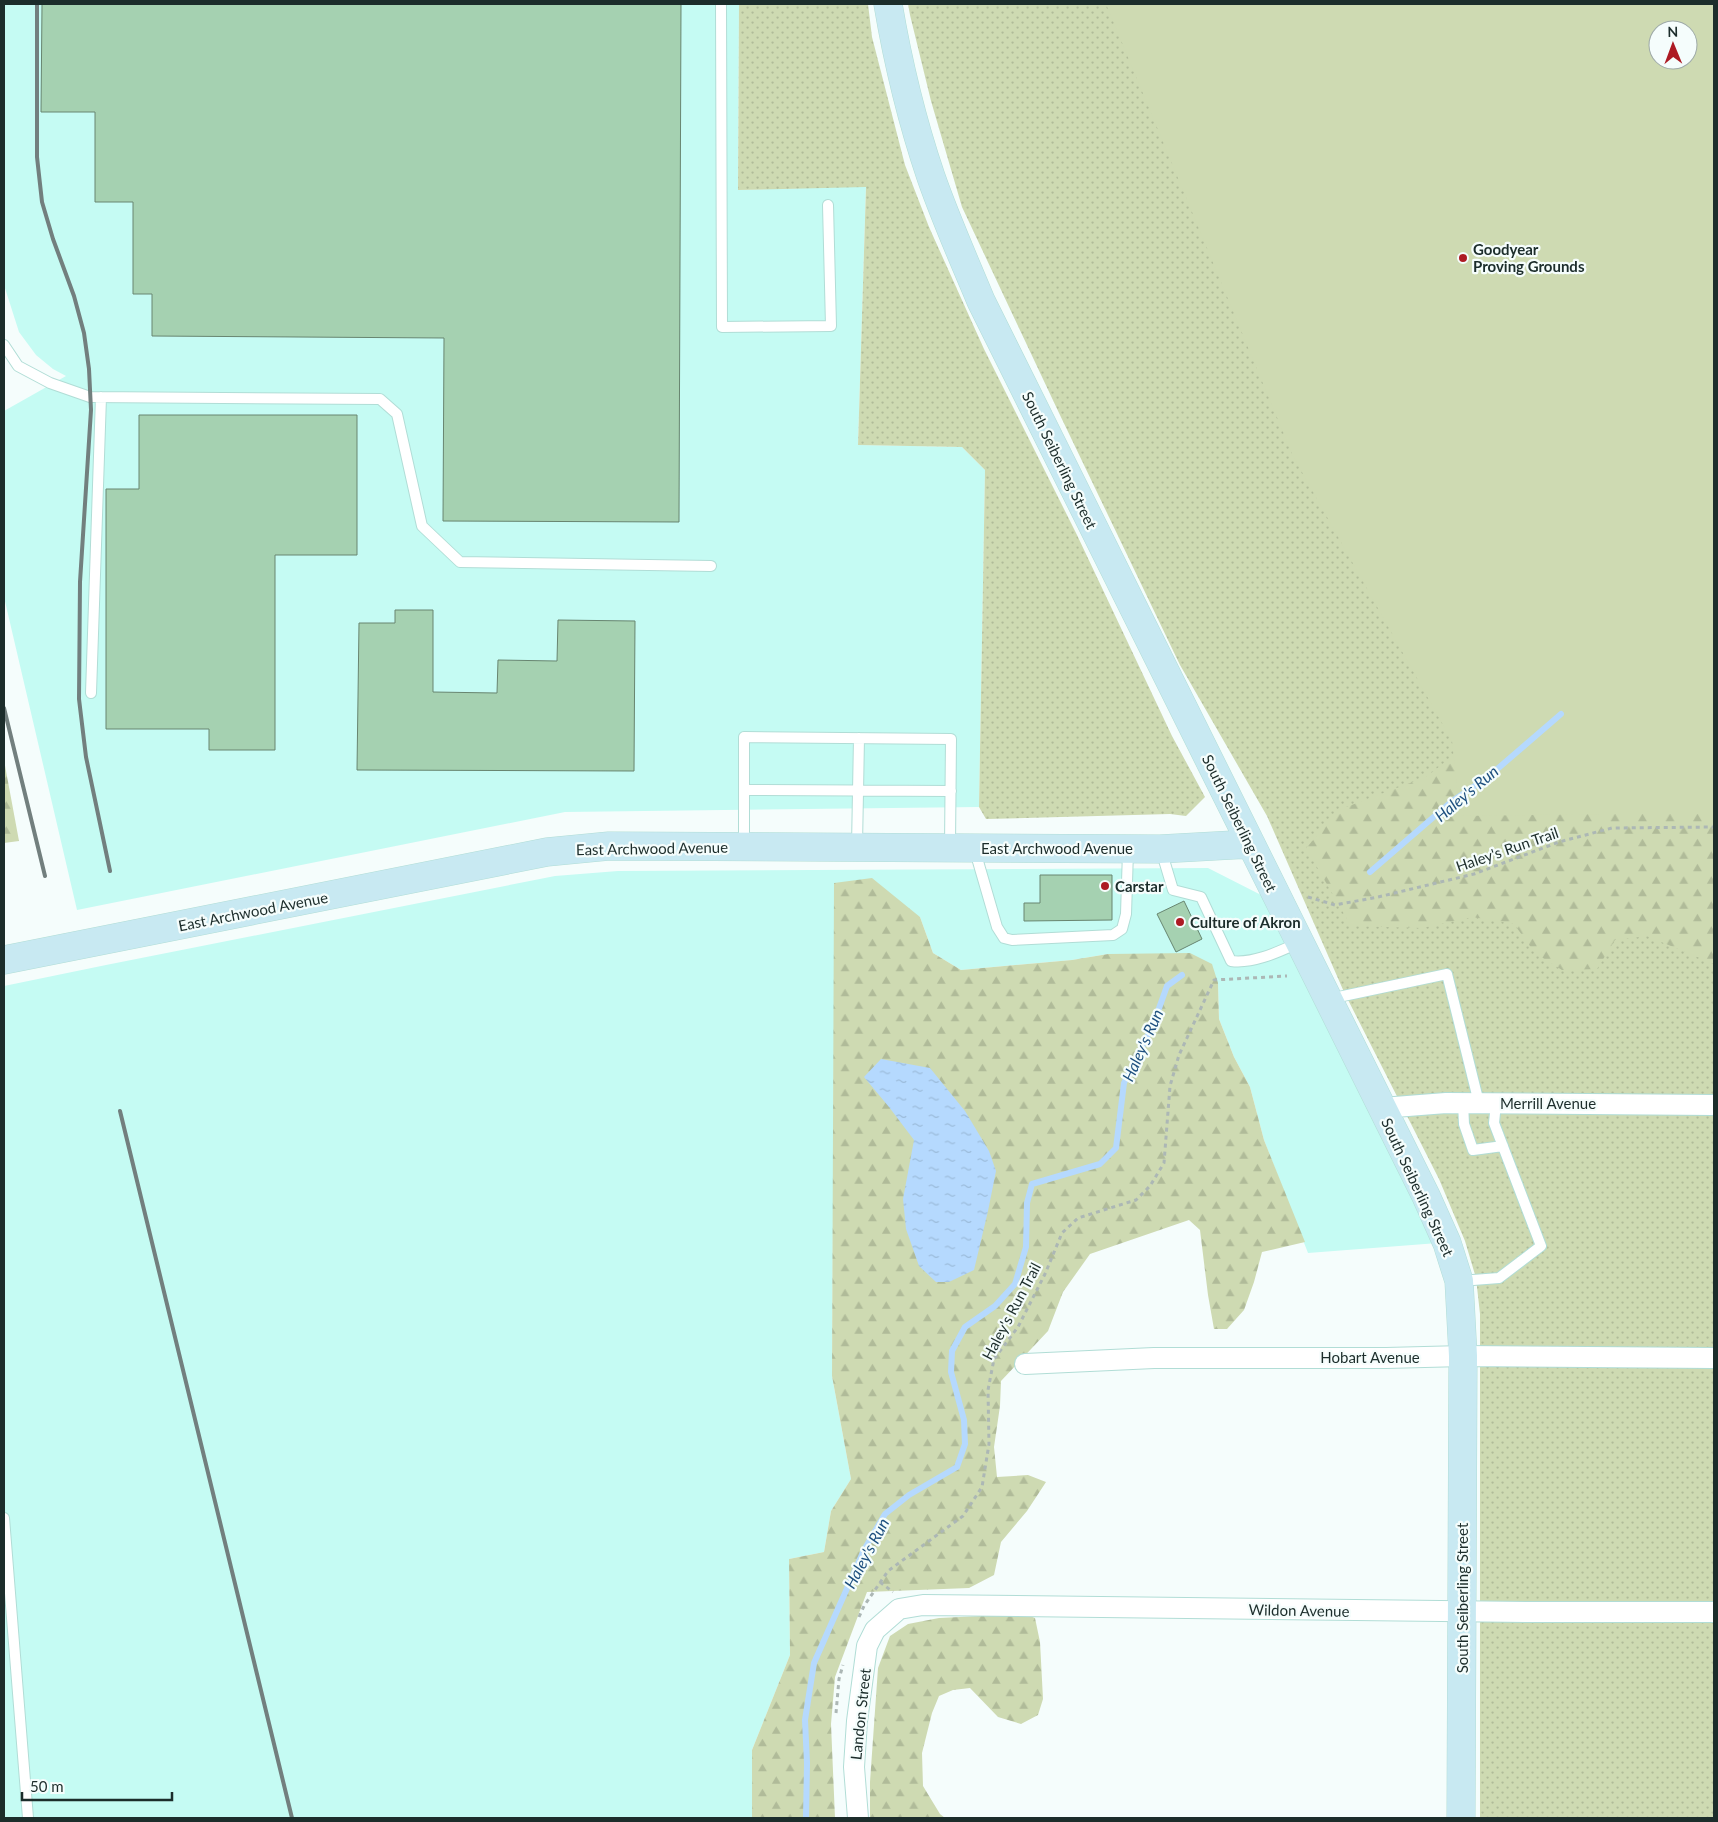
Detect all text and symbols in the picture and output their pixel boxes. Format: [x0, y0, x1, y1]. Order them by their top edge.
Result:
north arrow [1648, 20, 1698, 70]
text: N [1667, 23, 1678, 40]
place label: Goodyear Proving Grounds [1473, 240, 1585, 275]
marker: Goodyear Proving Grounds [1457, 252, 1469, 264]
street label: South Seiberling Street [1019, 388, 1101, 532]
street label: South Seiberling Street [1199, 751, 1281, 895]
water label: Haley's Run [1430, 761, 1502, 825]
street label: Haley's Run Trail [1453, 823, 1561, 875]
street label: East Archwood Avenue [576, 838, 728, 858]
street label: East Archwood Avenue [981, 839, 1133, 857]
place label: Carstar [1115, 877, 1164, 895]
marker: Carstar [1099, 880, 1111, 892]
street label: East Archwood Avenue [177, 888, 329, 934]
place label: Culture of Akron [1190, 913, 1301, 931]
marker: Culture of Akron [1174, 916, 1186, 928]
water label: Haley's Run [1118, 1006, 1166, 1084]
street label: Merrill Avenue [1500, 1094, 1596, 1112]
street label: South Seiberling Street [1378, 1115, 1458, 1260]
street label: Haley's Run Trail [978, 1259, 1044, 1363]
street label: Hobart Avenue [1320, 1348, 1420, 1366]
water label: Haley's Run [840, 1514, 892, 1592]
street label: South Seiberling Street [1453, 1522, 1471, 1673]
street label: Wildon Avenue [1248, 1600, 1350, 1620]
street label: Landon Street [846, 1667, 874, 1761]
scale bar [22, 1770, 172, 1802]
text: 50 m [30, 1777, 64, 1795]

